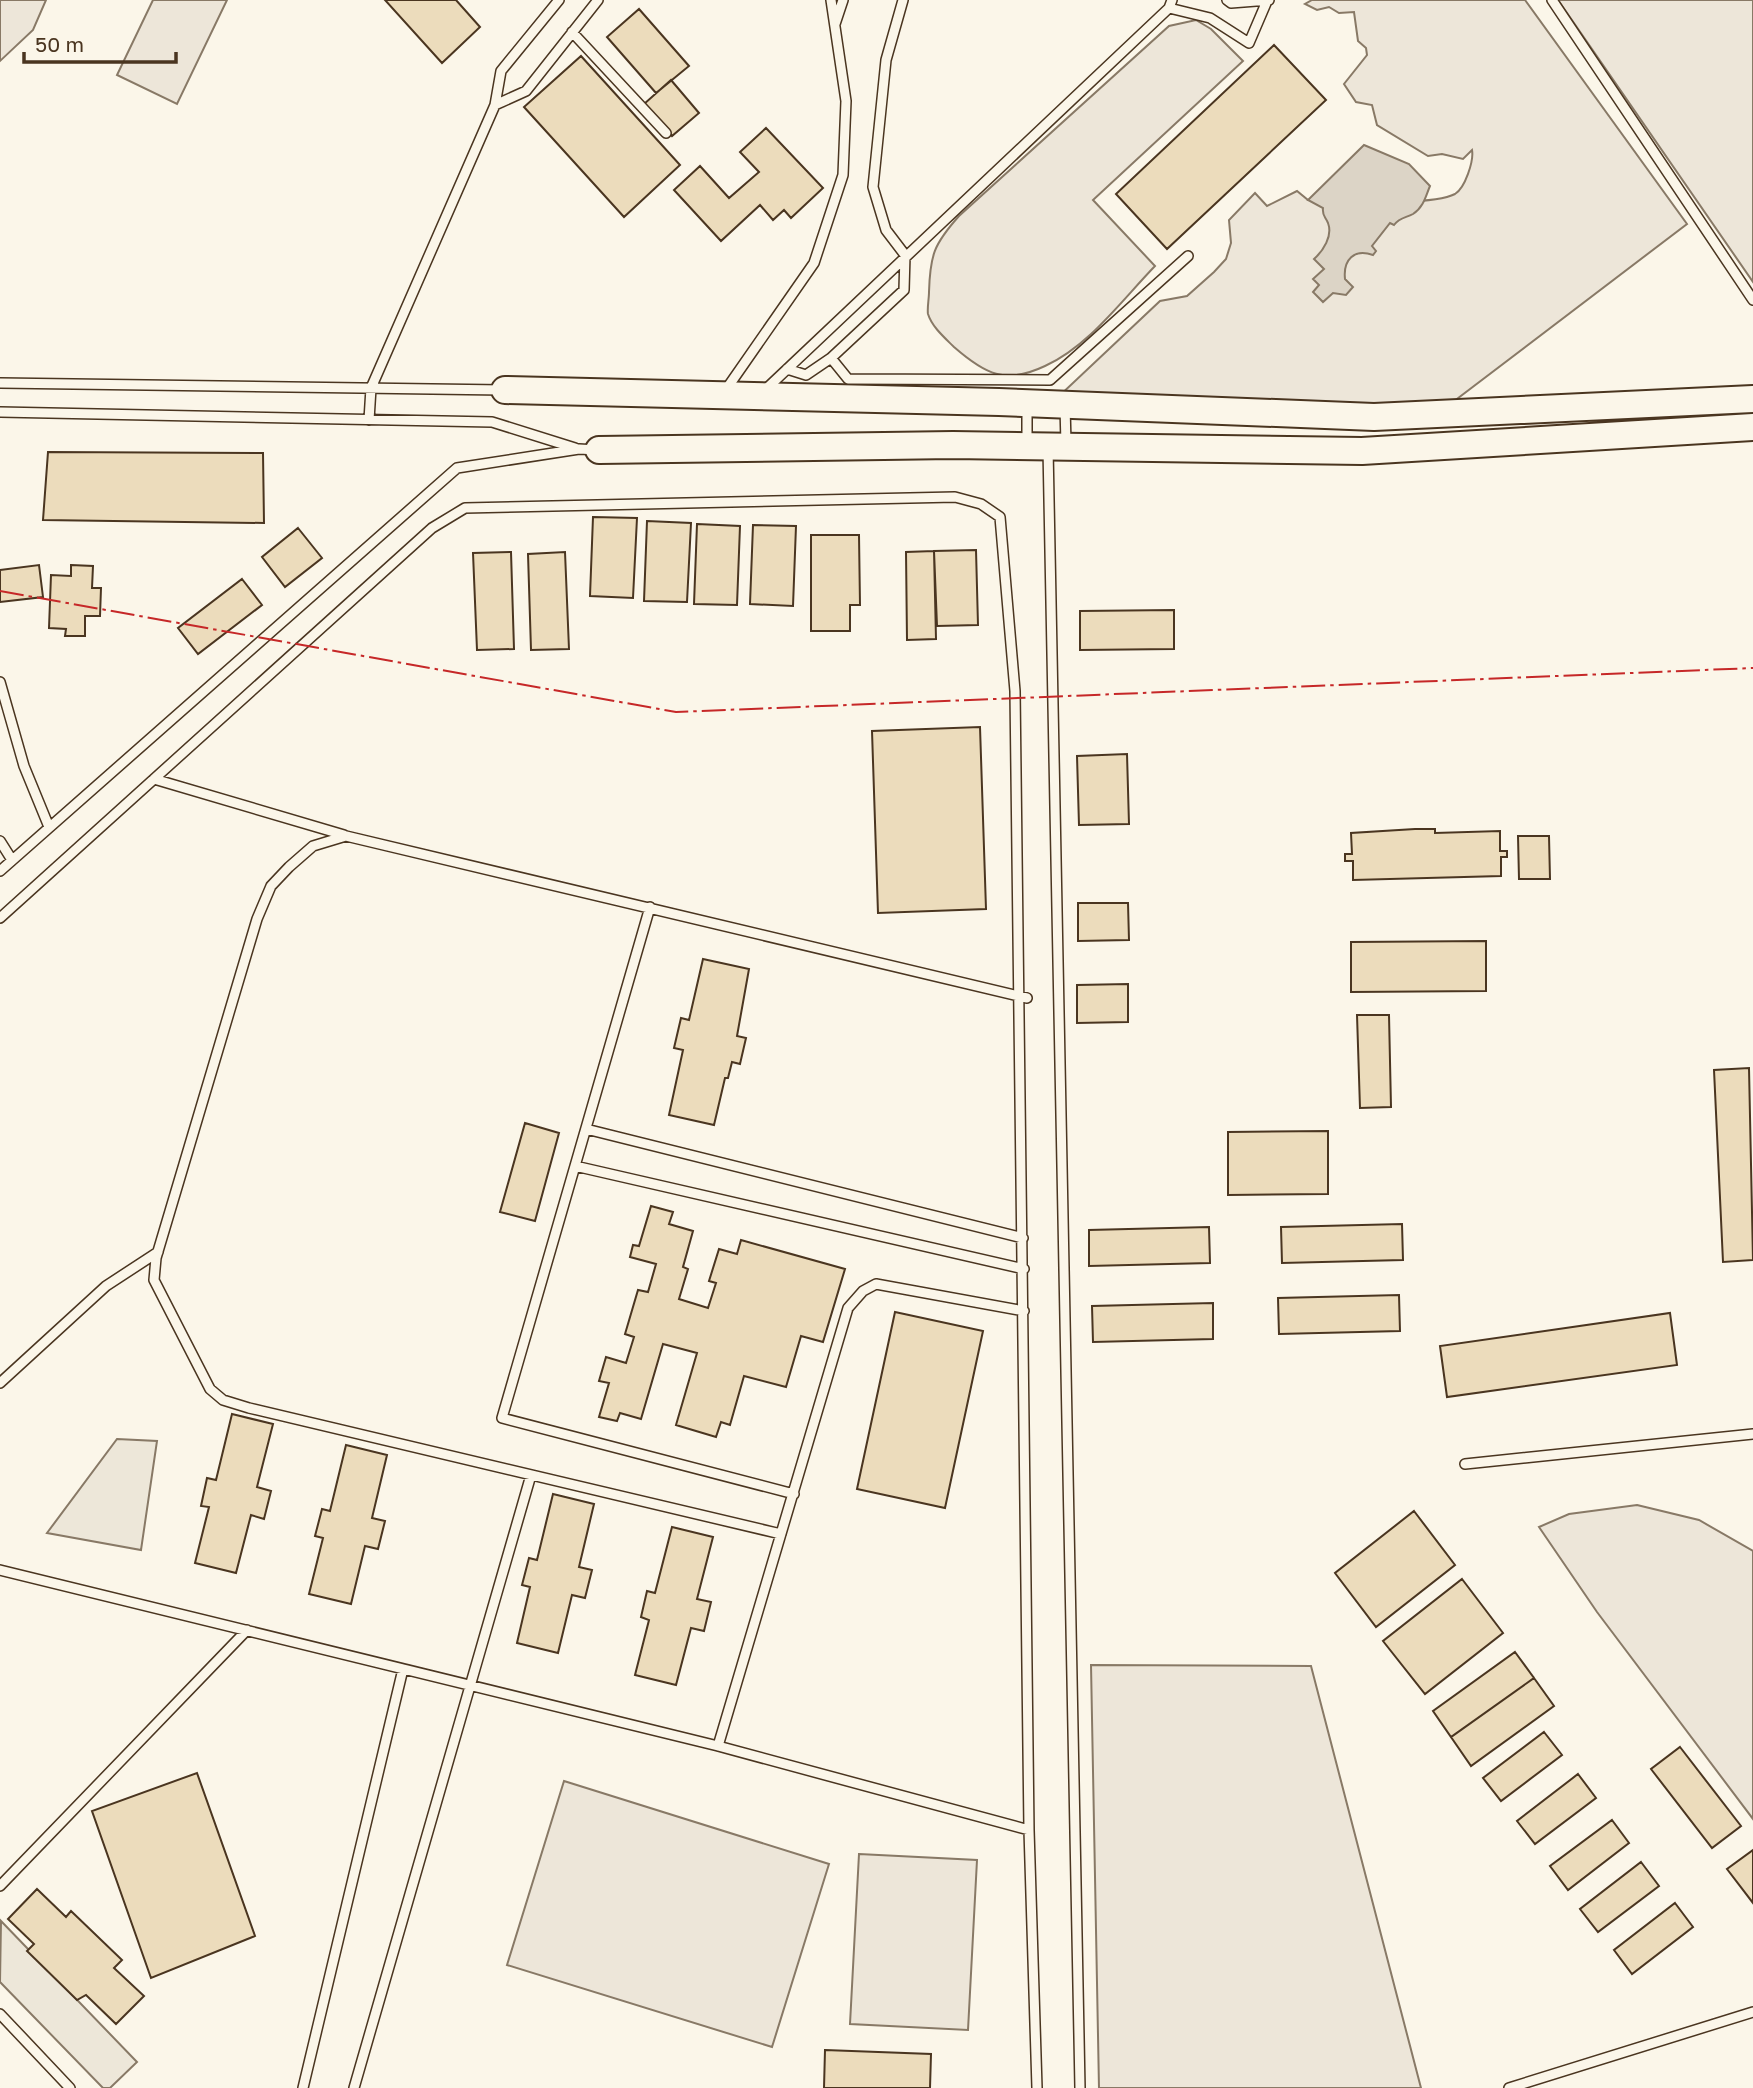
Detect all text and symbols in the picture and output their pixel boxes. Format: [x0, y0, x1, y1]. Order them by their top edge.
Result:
scale bar [24, 21, 177, 65]
text: 50 m [35, 31, 84, 57]

